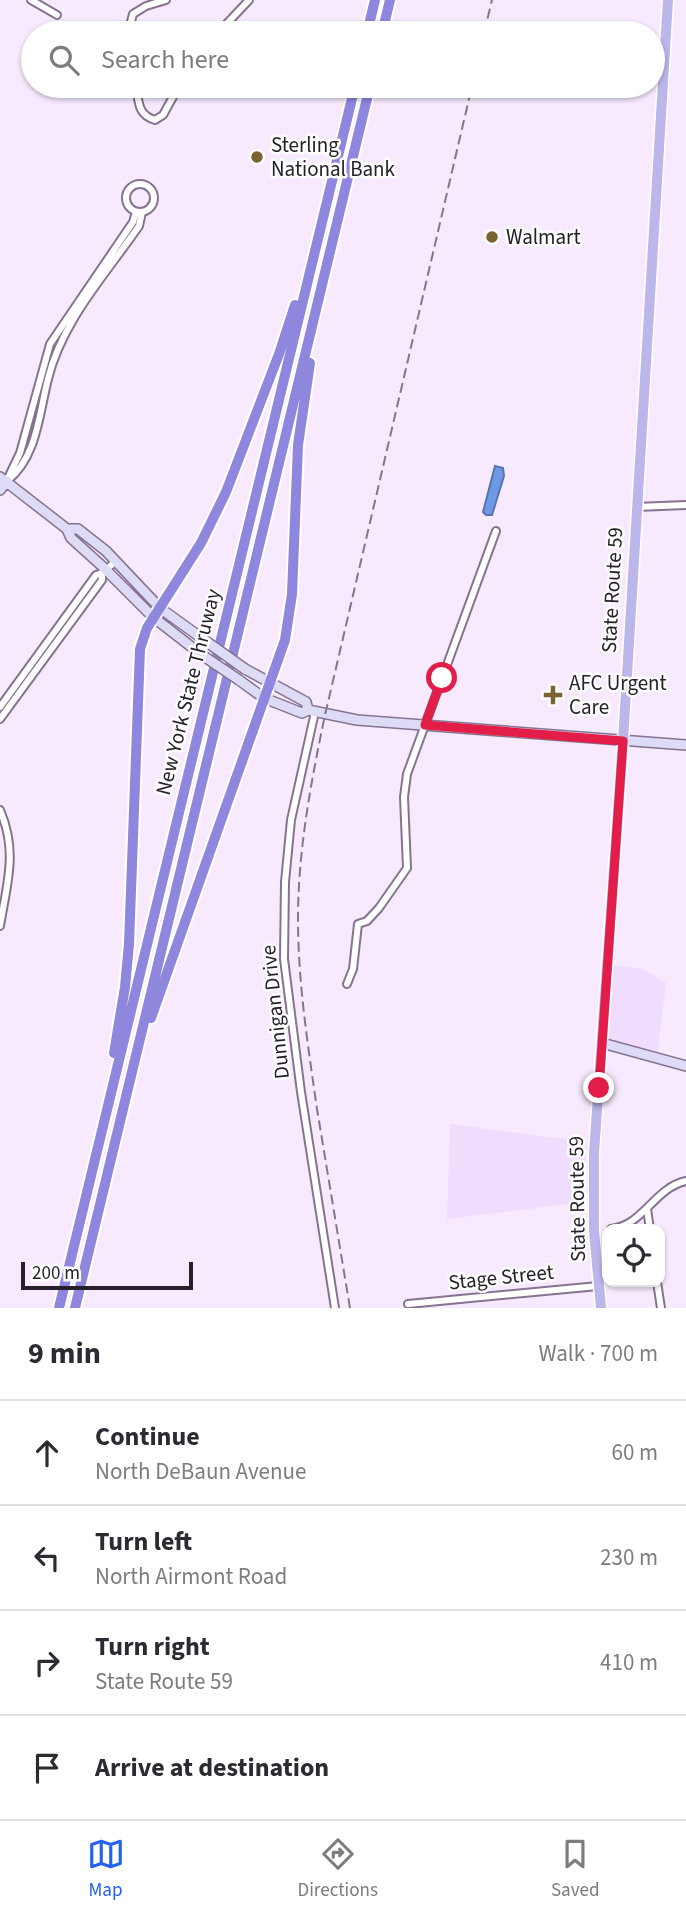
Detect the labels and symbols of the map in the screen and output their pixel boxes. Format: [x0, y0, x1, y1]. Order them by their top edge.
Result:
place label: Sterling National Bank [271, 130, 396, 184]
marker: Sterling National Bank [249, 149, 265, 165]
place label: Walmart [506, 222, 580, 252]
marker: Walmart [484, 229, 500, 245]
street label: State Route 59 [594, 526, 630, 654]
street label: New York State Thruway [148, 586, 228, 798]
route start [426, 662, 457, 693]
place label: AFC Urgent Care [569, 668, 667, 722]
marker: AFC Urgent Care [543, 685, 563, 705]
street label: Dunnigan Drive [253, 944, 297, 1080]
route end [583, 1072, 614, 1103]
street label: State Route 59 [561, 1136, 593, 1262]
street label: Stage Street [447, 1257, 555, 1297]
scale bar [21, 1259, 192, 1291]

